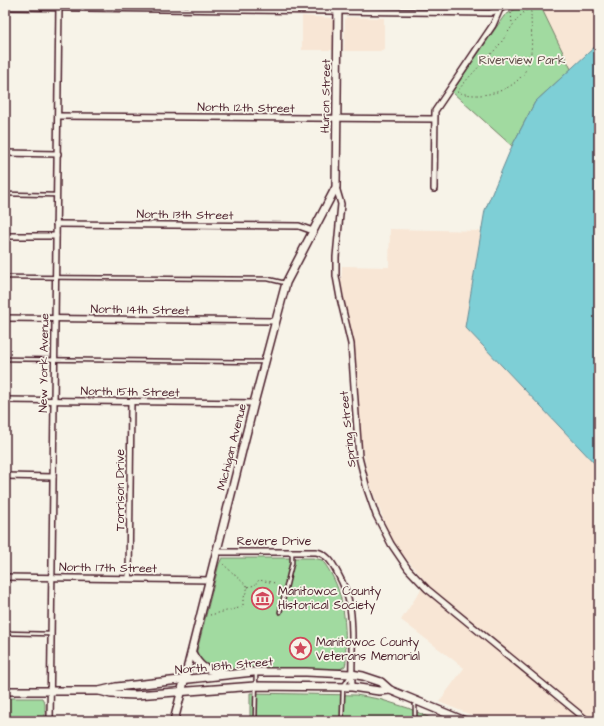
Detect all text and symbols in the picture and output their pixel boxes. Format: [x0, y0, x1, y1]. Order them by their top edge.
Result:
park label: Riverview Park [479, 52, 566, 69]
street label: Huron Street [317, 58, 335, 133]
street label: North 12th Street [197, 99, 295, 117]
street label: North 13th Street [136, 206, 234, 224]
street label: North 14th Street [90, 301, 190, 319]
street label: New York Avenue [35, 313, 53, 413]
street label: North 15th Street [80, 383, 180, 401]
street label: Spring Street [336, 390, 361, 468]
street label: Michigan Avenue [213, 401, 252, 493]
street label: Torrison Drive [112, 449, 129, 531]
street label: Revere Drive [237, 533, 312, 550]
street label: North 17th Street [59, 559, 157, 577]
place label: Manitowoc County Historical Society [278, 583, 381, 615]
museum icon: Manitowoc County Historical Society [249, 585, 275, 611]
place label: Manitowoc County Veterans Memorial [316, 634, 420, 665]
place icon: Manitowoc County Veterans Memorial [287, 636, 313, 662]
street label: North 18th Street [174, 653, 274, 679]

